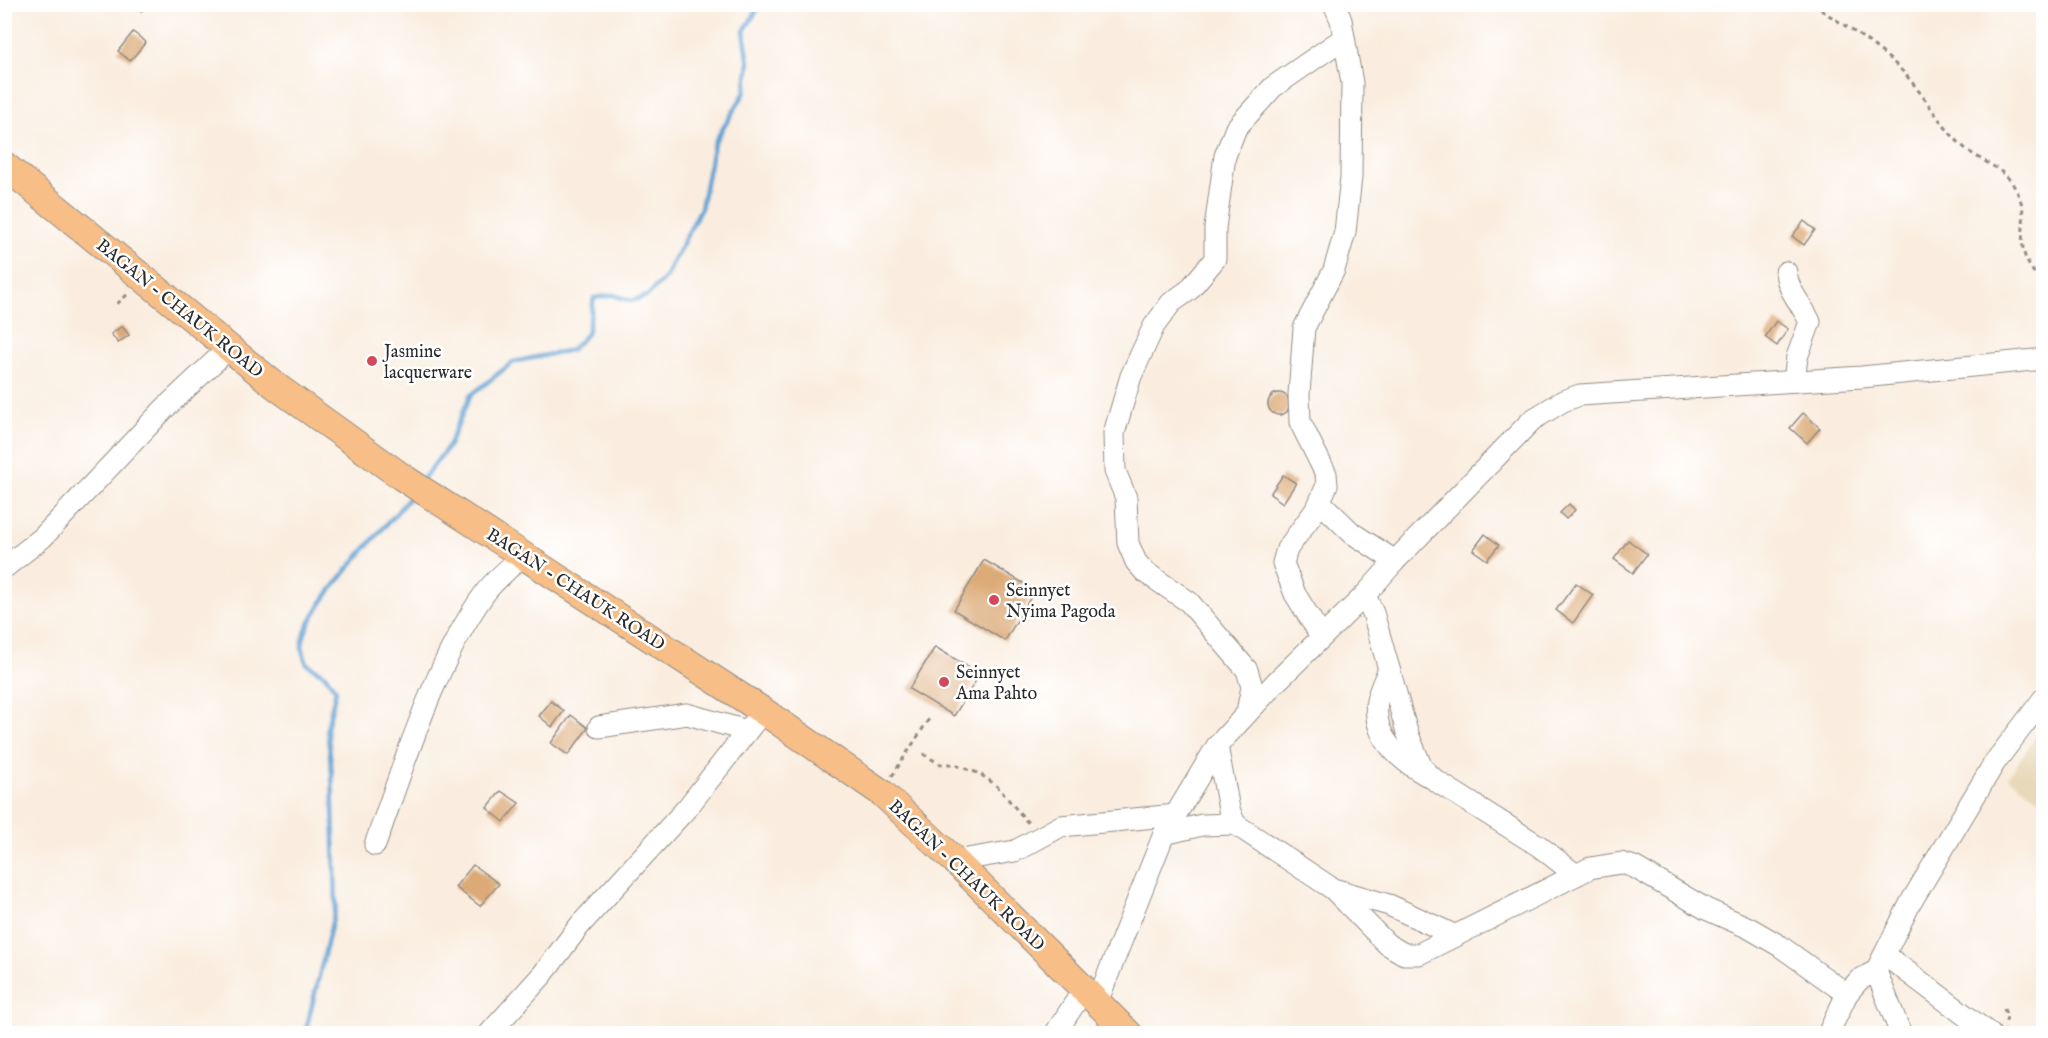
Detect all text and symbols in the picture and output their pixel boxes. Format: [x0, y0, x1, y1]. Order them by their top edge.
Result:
street label: BAGAN - CHAUK ROAD [91, 235, 267, 384]
place label: Jasmine lacquerware [382, 341, 472, 385]
marker: Jasmine lacquerware [365, 354, 379, 368]
street label: BAGAN - CHAUK ROAD [482, 524, 669, 657]
place label: Seinnyet Nyima Pagoda [1006, 580, 1116, 624]
marker: Seinnyet Nyima Pagoda [987, 593, 1001, 607]
place label: Seinnyet Ama Pahto [955, 662, 1037, 706]
marker: Seinnyet Ama Pahto [937, 675, 951, 689]
street label: BAGAN - CHAUK ROAD [883, 795, 1049, 957]

